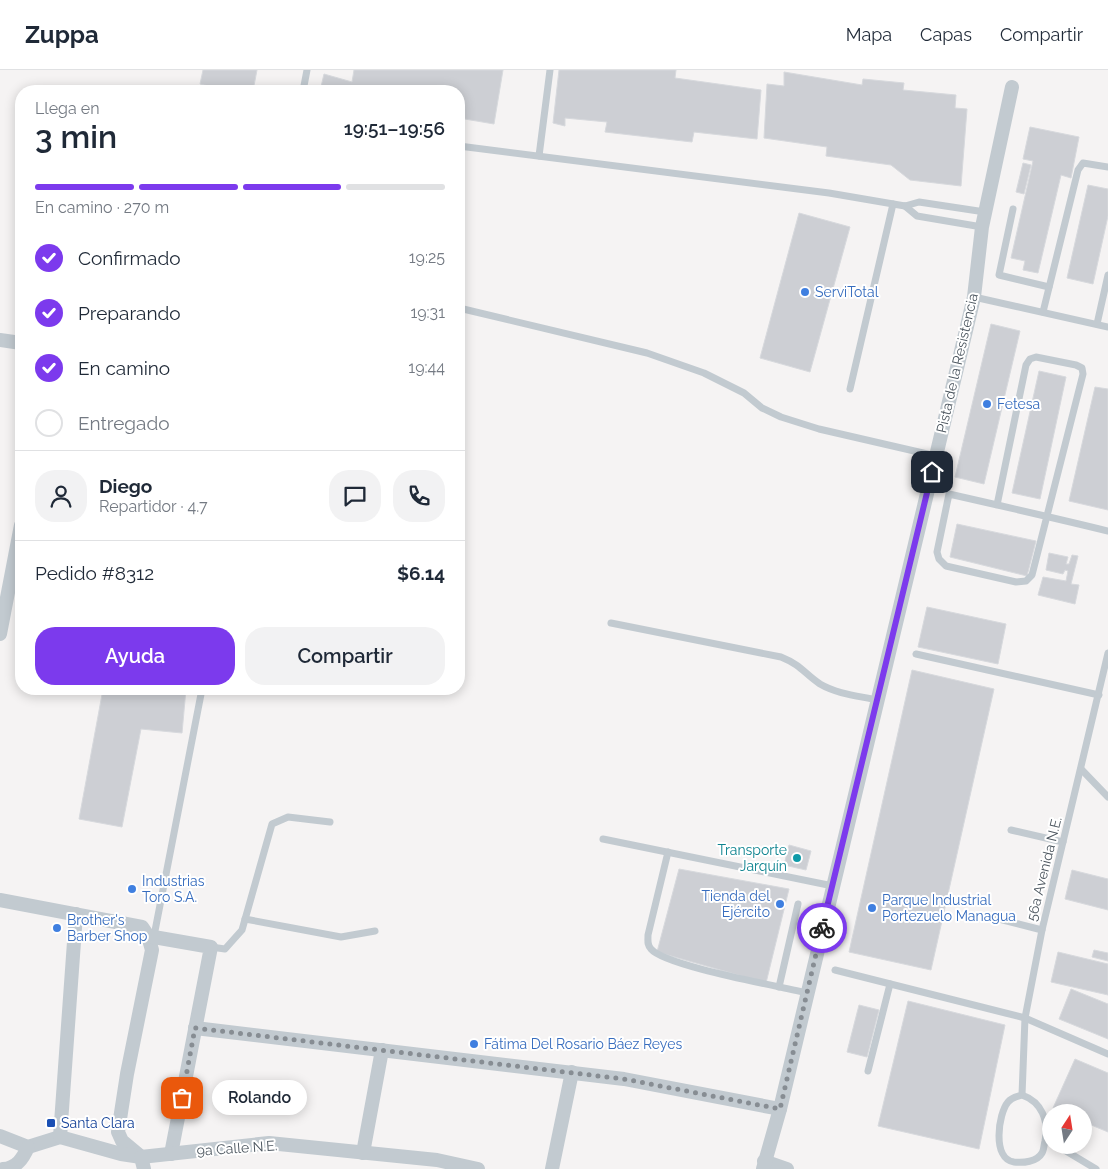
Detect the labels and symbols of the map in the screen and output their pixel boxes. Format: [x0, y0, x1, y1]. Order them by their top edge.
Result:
place label: ServiTotal [815, 284, 879, 300]
marker: ServiTotal [799, 286, 811, 298]
street label: Pista de la Resistencia [933, 292, 981, 434]
place label: Fetesa [997, 396, 1040, 412]
marker: Fetesa [981, 398, 993, 410]
pin [911, 451, 953, 493]
street label: 56a Avenida N.E. [1023, 815, 1065, 923]
place label: Transporte Jarquín [718, 842, 787, 874]
marker: Transporte Jarquín [791, 852, 803, 864]
place label: Industrias Toro S.A. [142, 873, 205, 905]
marker: Industrias Toro S.A. [126, 883, 138, 895]
place label: Tienda del Ejército [701, 888, 770, 920]
place label: Parque Industrial Portezuelo Managua [882, 892, 1016, 924]
marker: Tienda del Ejército [774, 898, 786, 910]
marker: Parque Industrial Portezuelo Managua [866, 902, 878, 914]
courier [797, 903, 847, 953]
place label: Brother's Barber Shop [67, 912, 148, 944]
marker: Brother's Barber Shop [51, 922, 63, 934]
place label: Fátima Del Rosario Báez Reyes [484, 1036, 682, 1052]
marker: Fátima Del Rosario Báez Reyes [468, 1038, 480, 1050]
pin [161, 1077, 203, 1119]
callout: Rolando [212, 1080, 307, 1116]
north arrow [1042, 1104, 1092, 1154]
place label: Santa Clara [61, 1115, 135, 1131]
marker: Santa Clara [45, 1117, 57, 1129]
street label: 9a Calle N.E. [196, 1137, 278, 1159]

